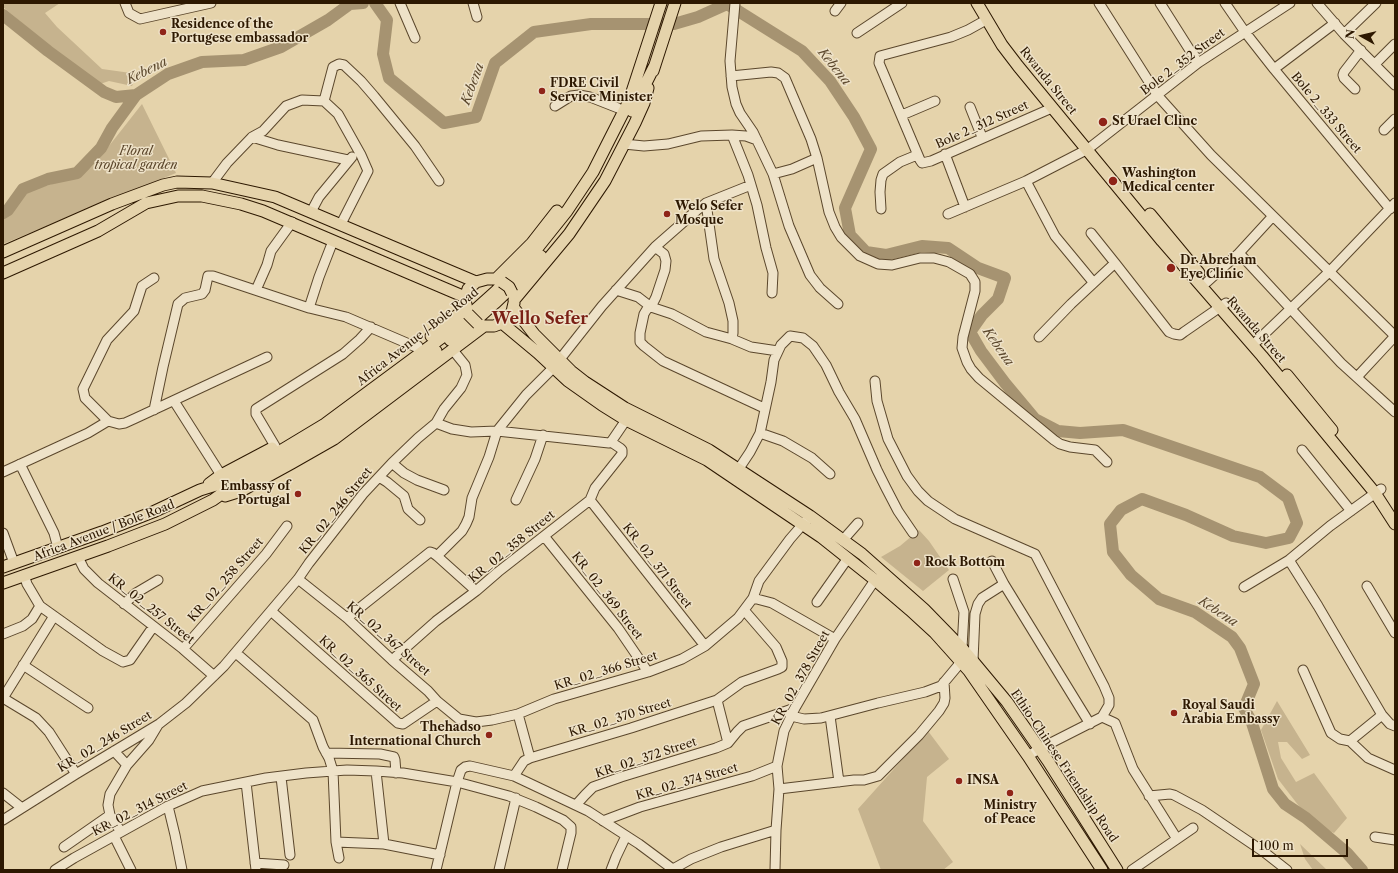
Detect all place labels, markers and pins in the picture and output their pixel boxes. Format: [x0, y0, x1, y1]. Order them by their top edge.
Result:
place label: Residence of the Portugese embassador [171, 18, 308, 46]
marker: Residence of the Portugese embassador [158, 27, 168, 37]
place label: FDRE Civil Service Minister [550, 77, 652, 105]
marker: FDRE Civil Service Minister [537, 86, 547, 96]
place label: St Urael Clinc [1112, 115, 1197, 129]
marker: St Urael Clinc [1097, 116, 1109, 128]
place label: Washington Medical center [1122, 167, 1215, 195]
marker: Washington Medical center [1107, 175, 1119, 187]
place label: Welo Sefer Mosque [675, 200, 743, 228]
marker: Welo Sefer Mosque [662, 209, 672, 219]
place label: Dr Abreham Eye Clinic [1180, 254, 1256, 282]
marker: Dr Abreham Eye Clinic [1165, 262, 1177, 274]
place label: Embassy of Portugal [221, 480, 290, 508]
marker: Embassy of Portugal [293, 489, 303, 499]
place label: Rock Bottom [925, 556, 1005, 570]
marker: Rock Bottom [912, 558, 922, 568]
place label: Royal Saudi Arabia Embassy [1182, 699, 1280, 727]
marker: Royal Saudi Arabia Embassy [1169, 708, 1179, 718]
place label: Thehadso International Church [349, 721, 481, 749]
marker: Thehadso International Church [484, 730, 494, 740]
place label: INSA [967, 774, 999, 788]
marker: INSA [954, 776, 964, 786]
marker: Ministry of Peace [1005, 788, 1015, 798]
place label: Ministry of Peace [983, 799, 1037, 827]

